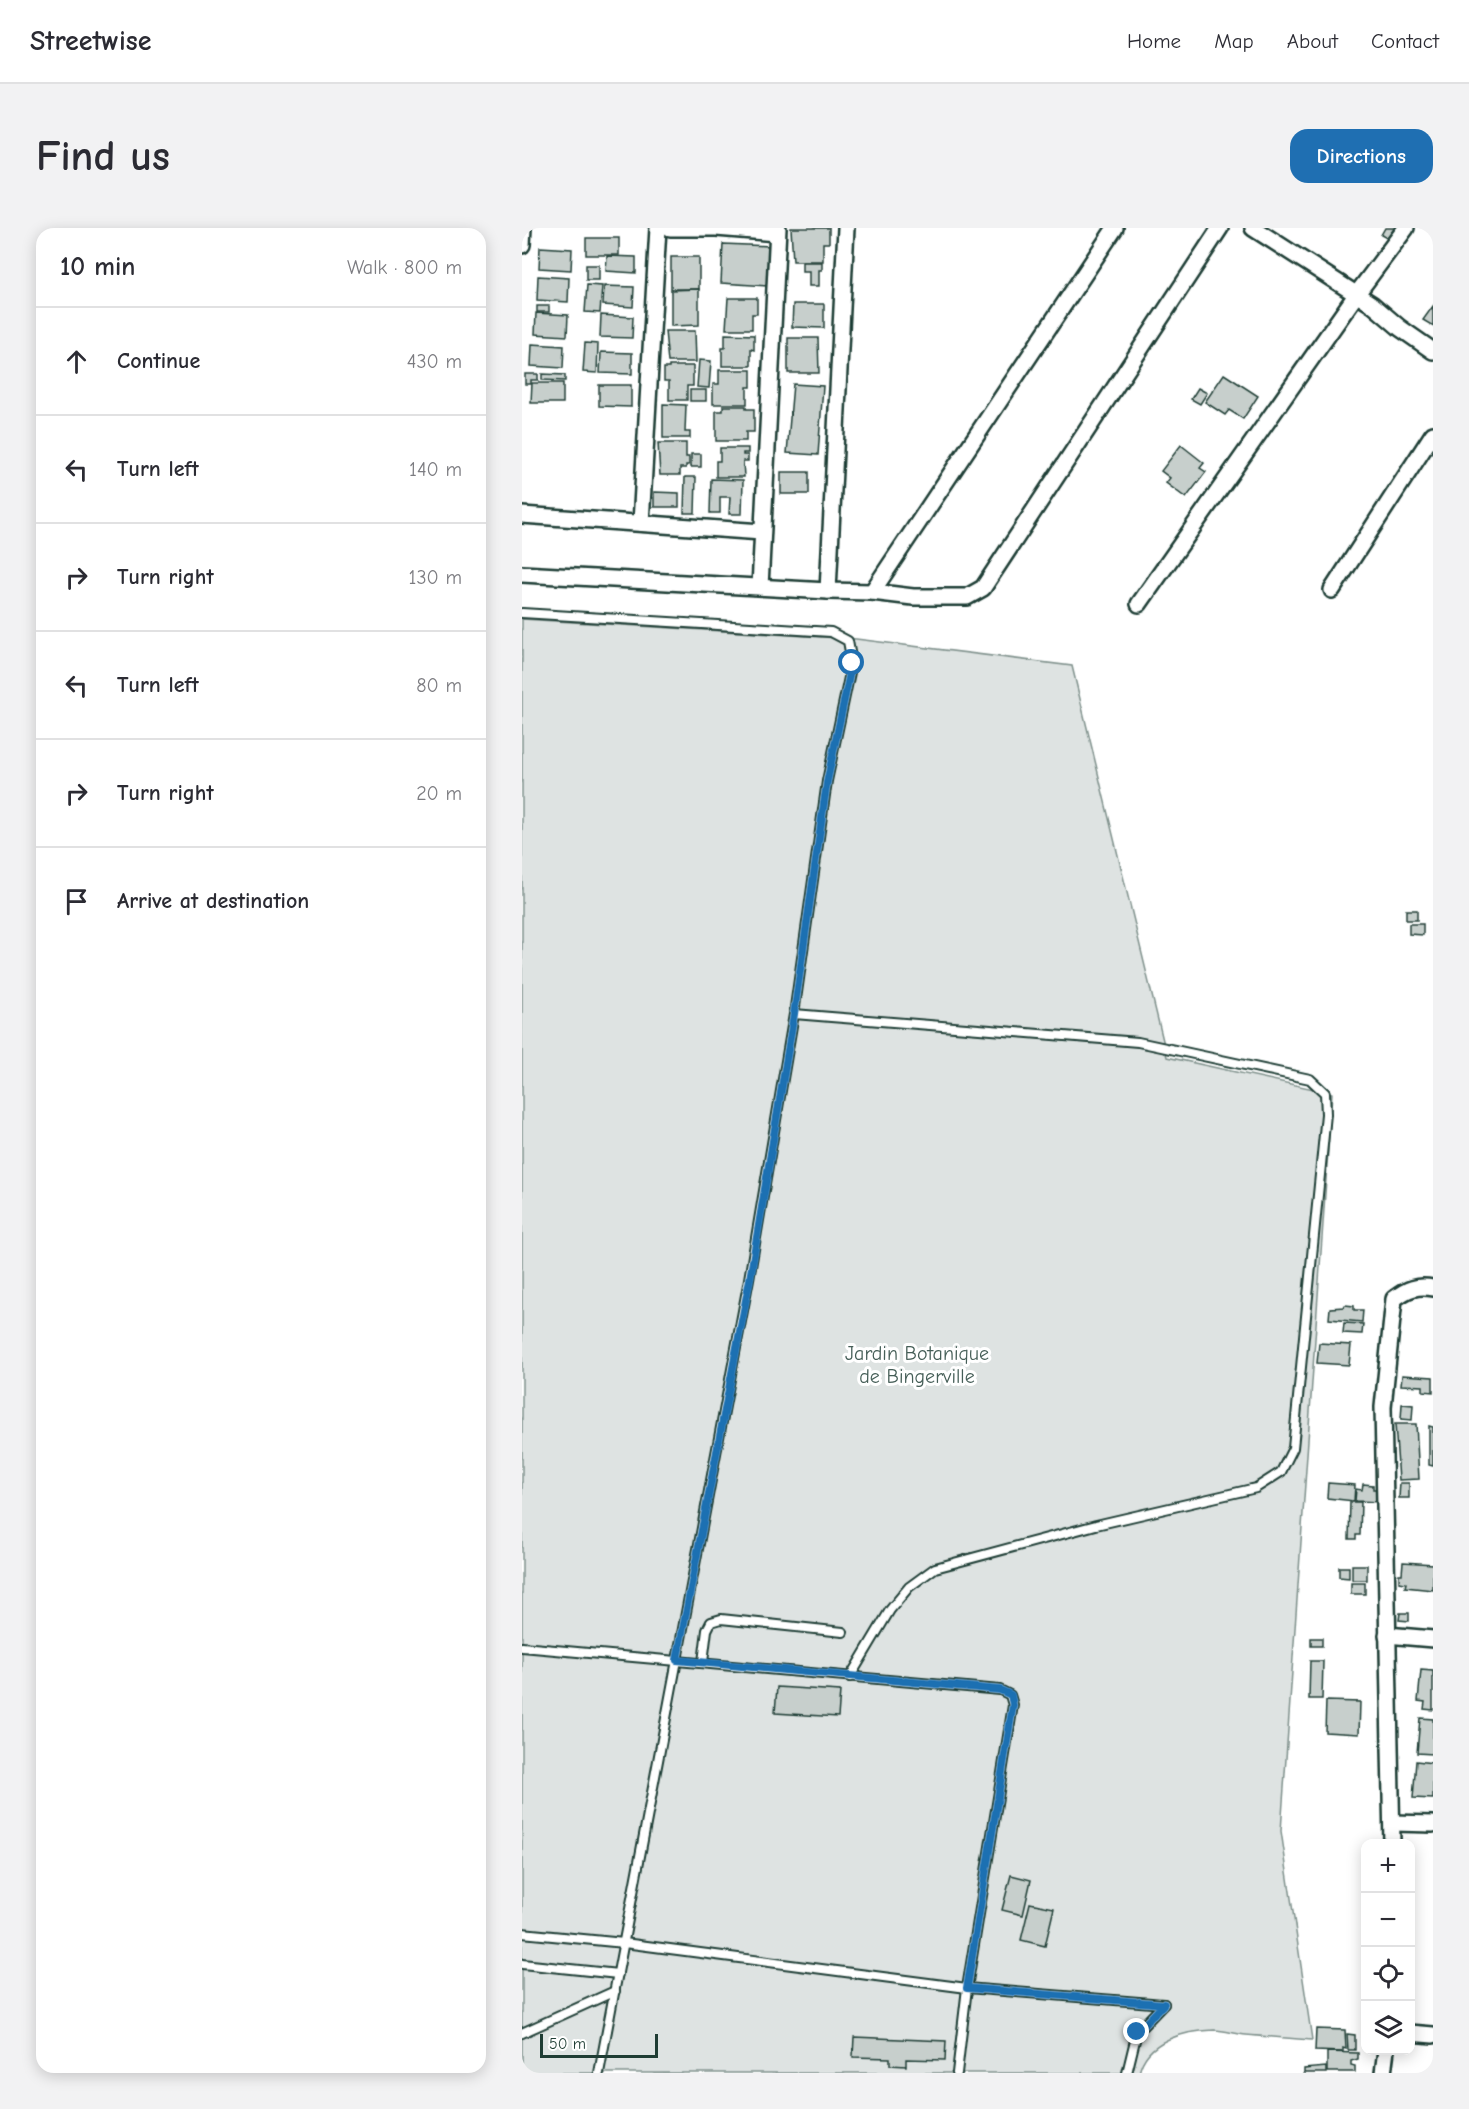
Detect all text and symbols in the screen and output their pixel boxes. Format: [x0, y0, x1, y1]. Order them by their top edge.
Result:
text: Streetwise [30, 25, 151, 57]
text: Home [1127, 29, 1181, 53]
text: Map [1214, 29, 1254, 53]
text: About [1287, 29, 1338, 53]
text: Contact [1371, 29, 1439, 53]
button: Directions [1290, 129, 1433, 183]
text: Find us [36, 132, 170, 181]
text: 10 min [60, 252, 135, 282]
text: Walk · 800 m [347, 256, 462, 279]
icon: ahead [60, 345, 93, 378]
text: Continue [117, 348, 200, 374]
text: 430 m [407, 350, 462, 373]
icon: left [60, 453, 93, 486]
text: Turn left [117, 456, 199, 482]
text: 140 m [409, 458, 462, 481]
icon: right [60, 561, 93, 594]
text: Turn right [117, 564, 214, 590]
text: 130 m [409, 566, 462, 589]
route start [838, 649, 864, 675]
icon: left [60, 669, 93, 702]
text: Turn left [117, 672, 199, 698]
text: 80 m [416, 674, 462, 697]
icon: right [60, 777, 93, 810]
text: Turn right [117, 780, 214, 806]
text: 20 m [416, 782, 462, 805]
icon: arrive [60, 885, 93, 918]
text: Arrive at destination [117, 888, 309, 914]
park label: Jardin Botanique de Bingerville [845, 1342, 989, 1388]
map controls [1361, 1839, 1415, 2055]
button: + [1361, 1839, 1415, 1893]
button: − [1361, 1893, 1415, 1947]
button: locate [1361, 1947, 1415, 2001]
button: layers [1361, 2001, 1415, 2055]
route end [1123, 2018, 1149, 2044]
scale bar [540, 2031, 658, 2058]
text: 50 m [549, 2035, 586, 2053]

